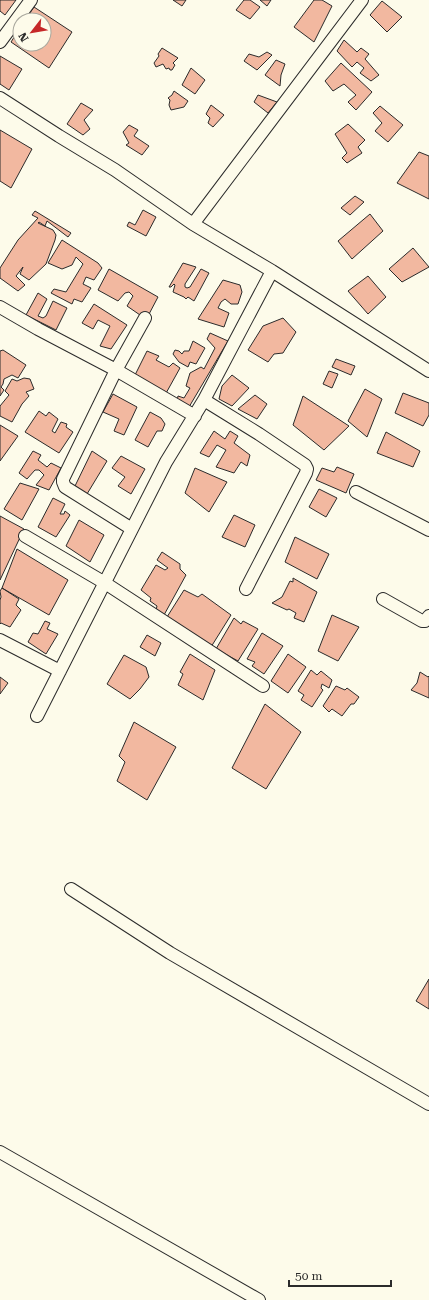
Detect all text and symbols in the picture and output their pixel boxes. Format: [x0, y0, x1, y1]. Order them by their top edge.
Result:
north arrow [12, 12, 52, 52]
text: N [16, 29, 32, 44]
scale bar [289, 1262, 391, 1288]
text: 50 m [295, 1269, 322, 1283]

